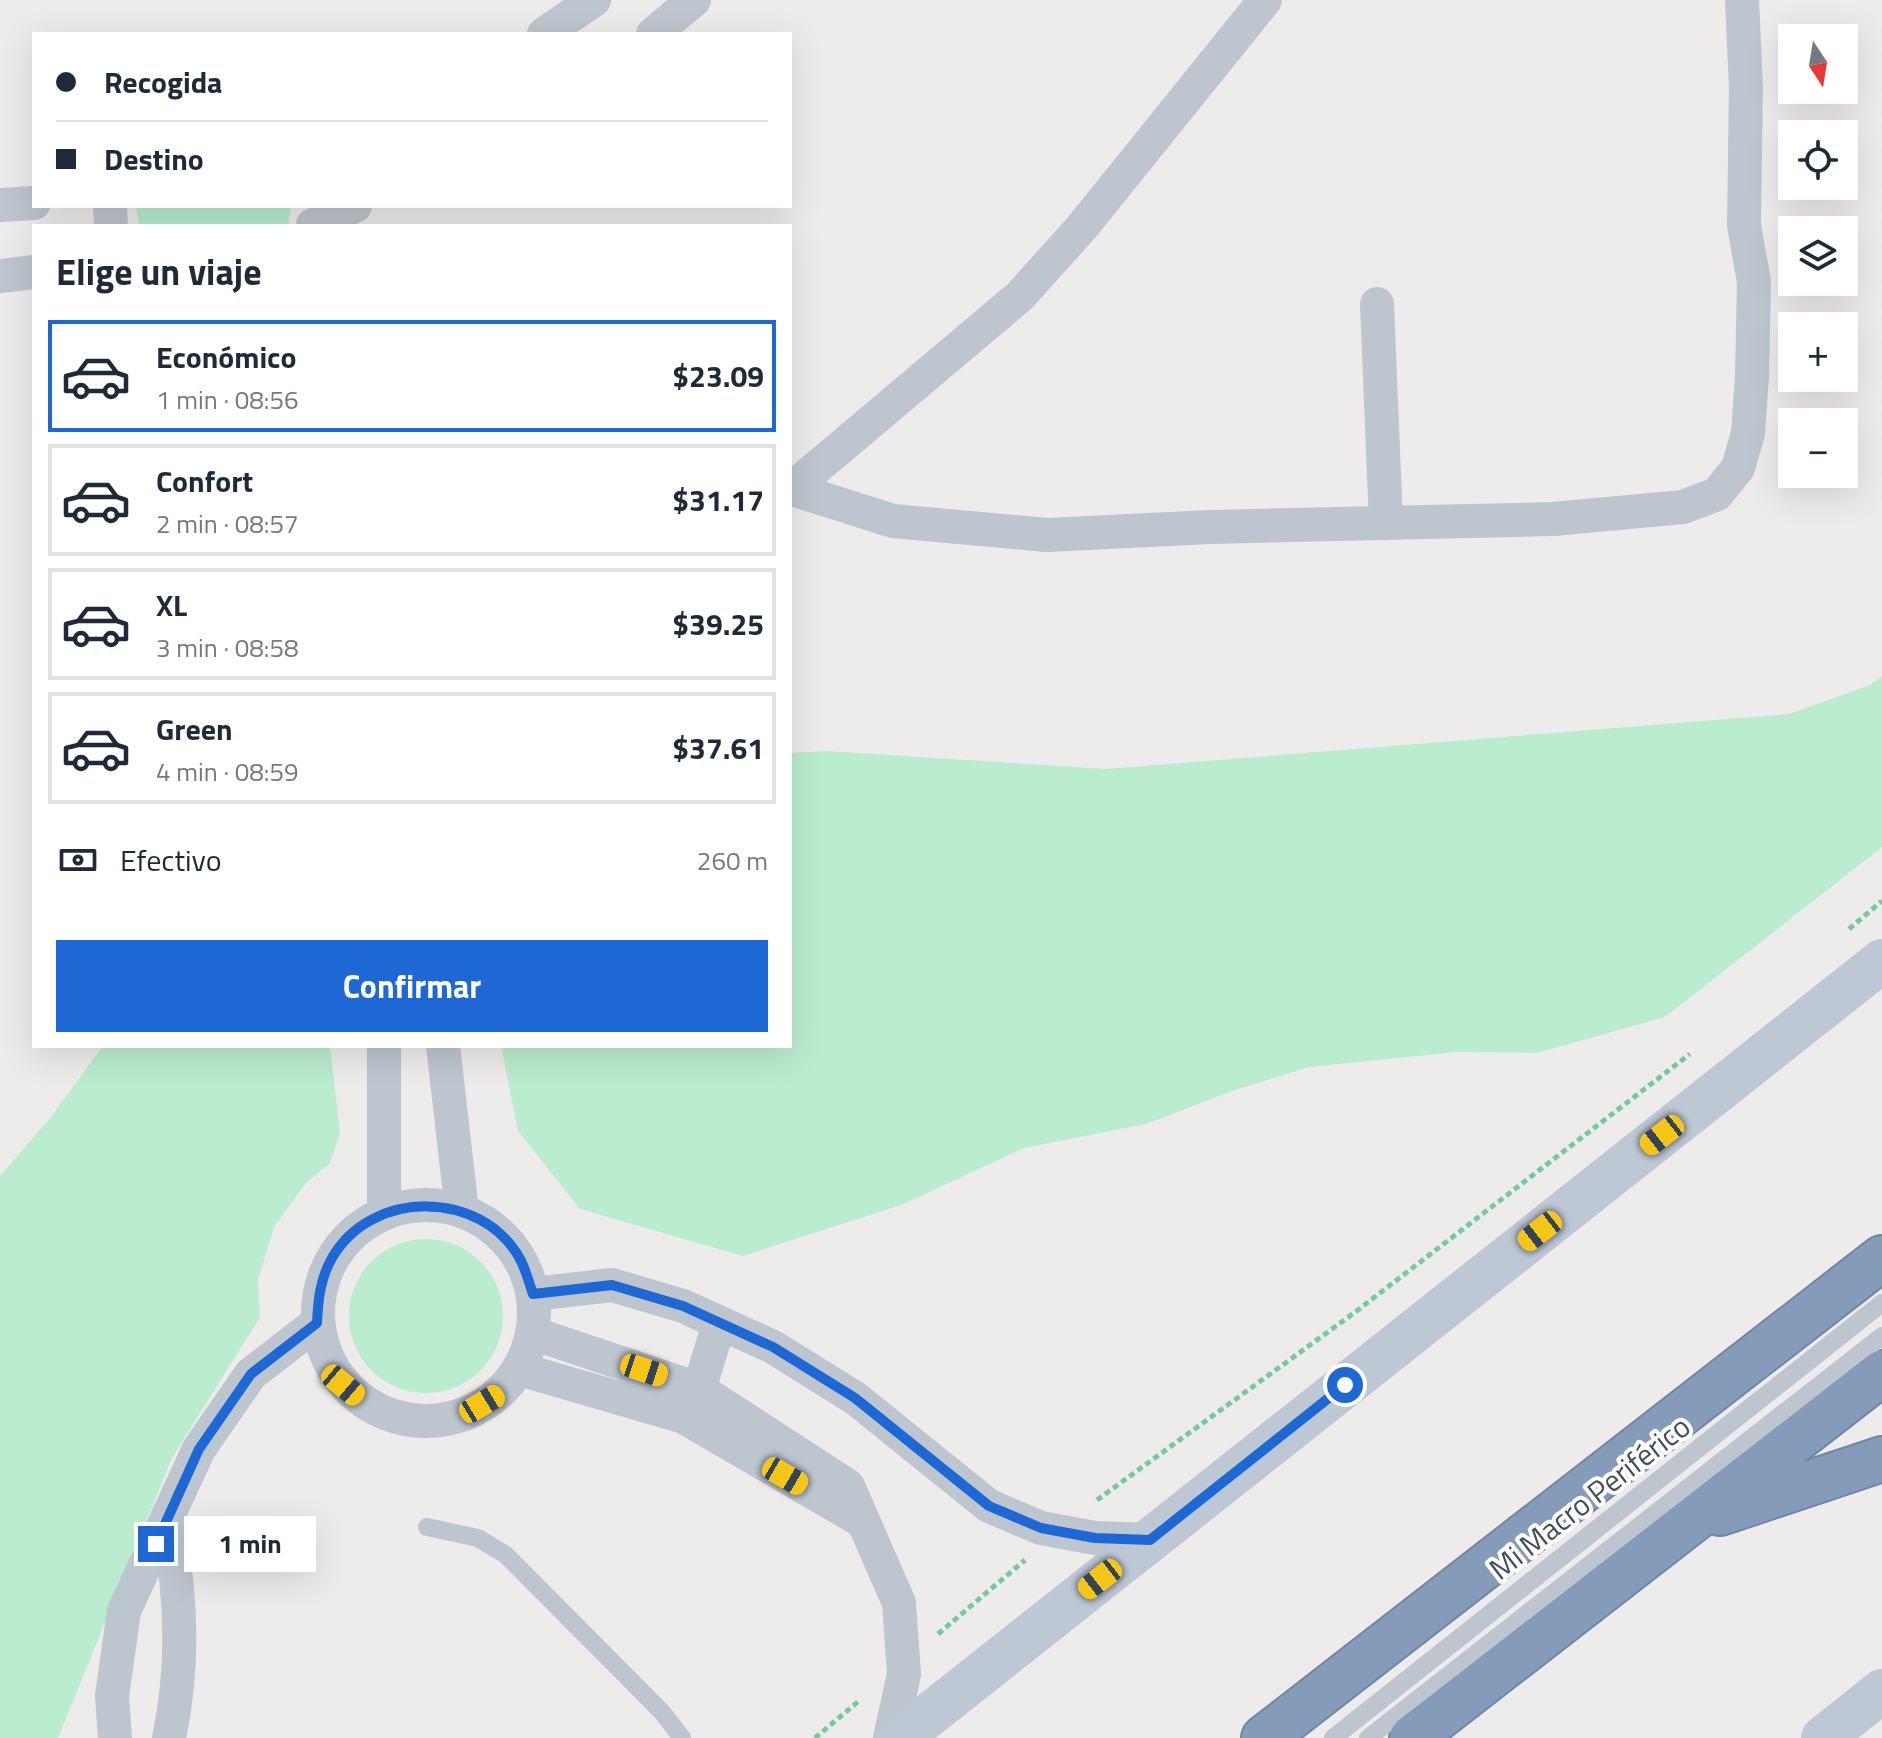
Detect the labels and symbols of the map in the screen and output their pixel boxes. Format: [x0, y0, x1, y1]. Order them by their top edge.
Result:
north arrow [1778, 24, 1858, 104]
car [1636, 1111, 1688, 1159]
car [1514, 1207, 1566, 1255]
car [617, 1351, 671, 1389]
car [317, 1360, 369, 1410]
route start [1327, 1367, 1363, 1403]
car [455, 1381, 509, 1427]
street label: Mi Macro Periférico [1479, 1404, 1700, 1591]
car [758, 1454, 812, 1498]
callout: 1 min [184, 1516, 316, 1572]
route end [138, 1526, 174, 1562]
car [1074, 1555, 1126, 1603]

